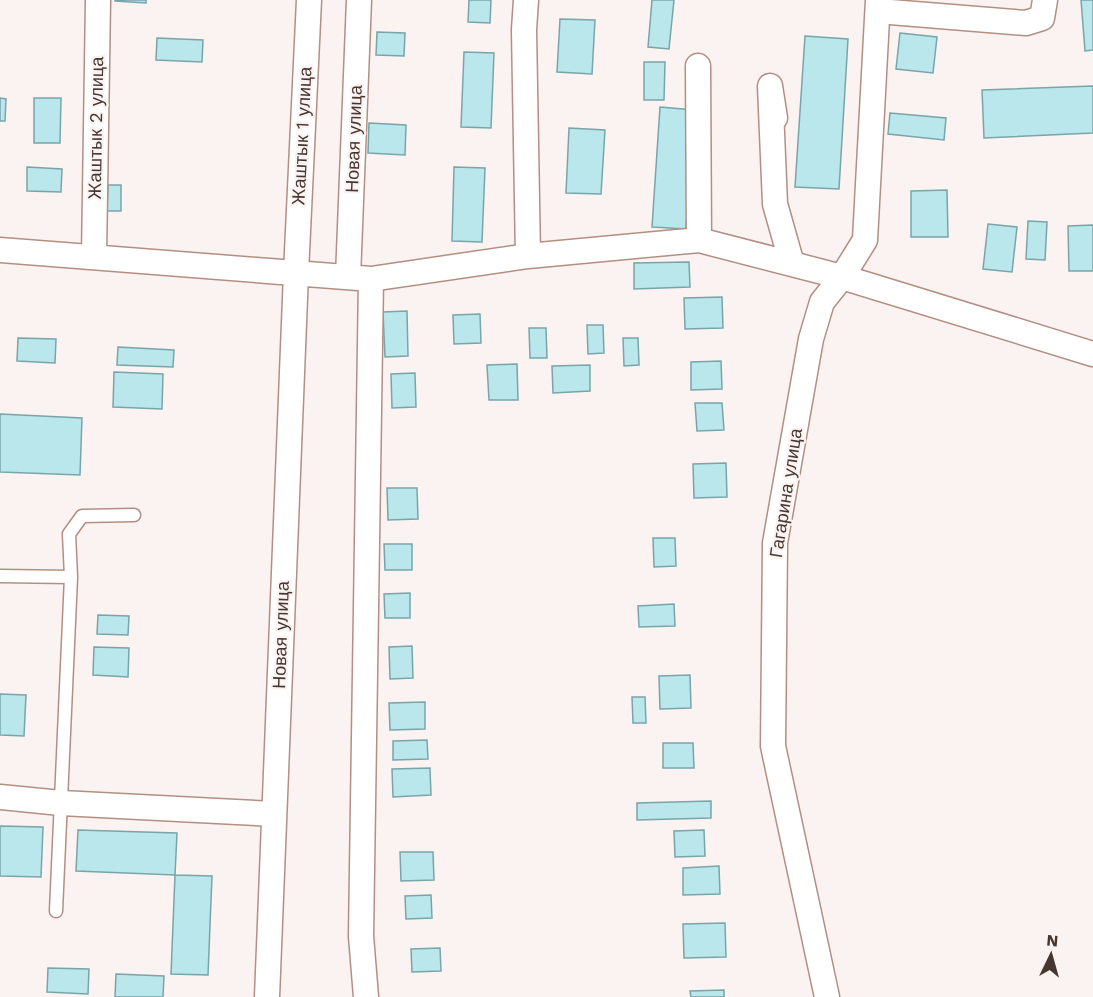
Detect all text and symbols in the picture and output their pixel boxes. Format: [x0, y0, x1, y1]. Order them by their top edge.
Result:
street label: Жаштык 2 улица [84, 56, 107, 199]
street label: Жаштык 1 улица [287, 65, 316, 206]
street label: Новая улица [341, 84, 366, 193]
street label: Гагарина улица [765, 426, 806, 559]
street label: Новая улица [268, 580, 293, 689]
north arrow [1021, 925, 1081, 985]
text: N [1046, 931, 1059, 951]

